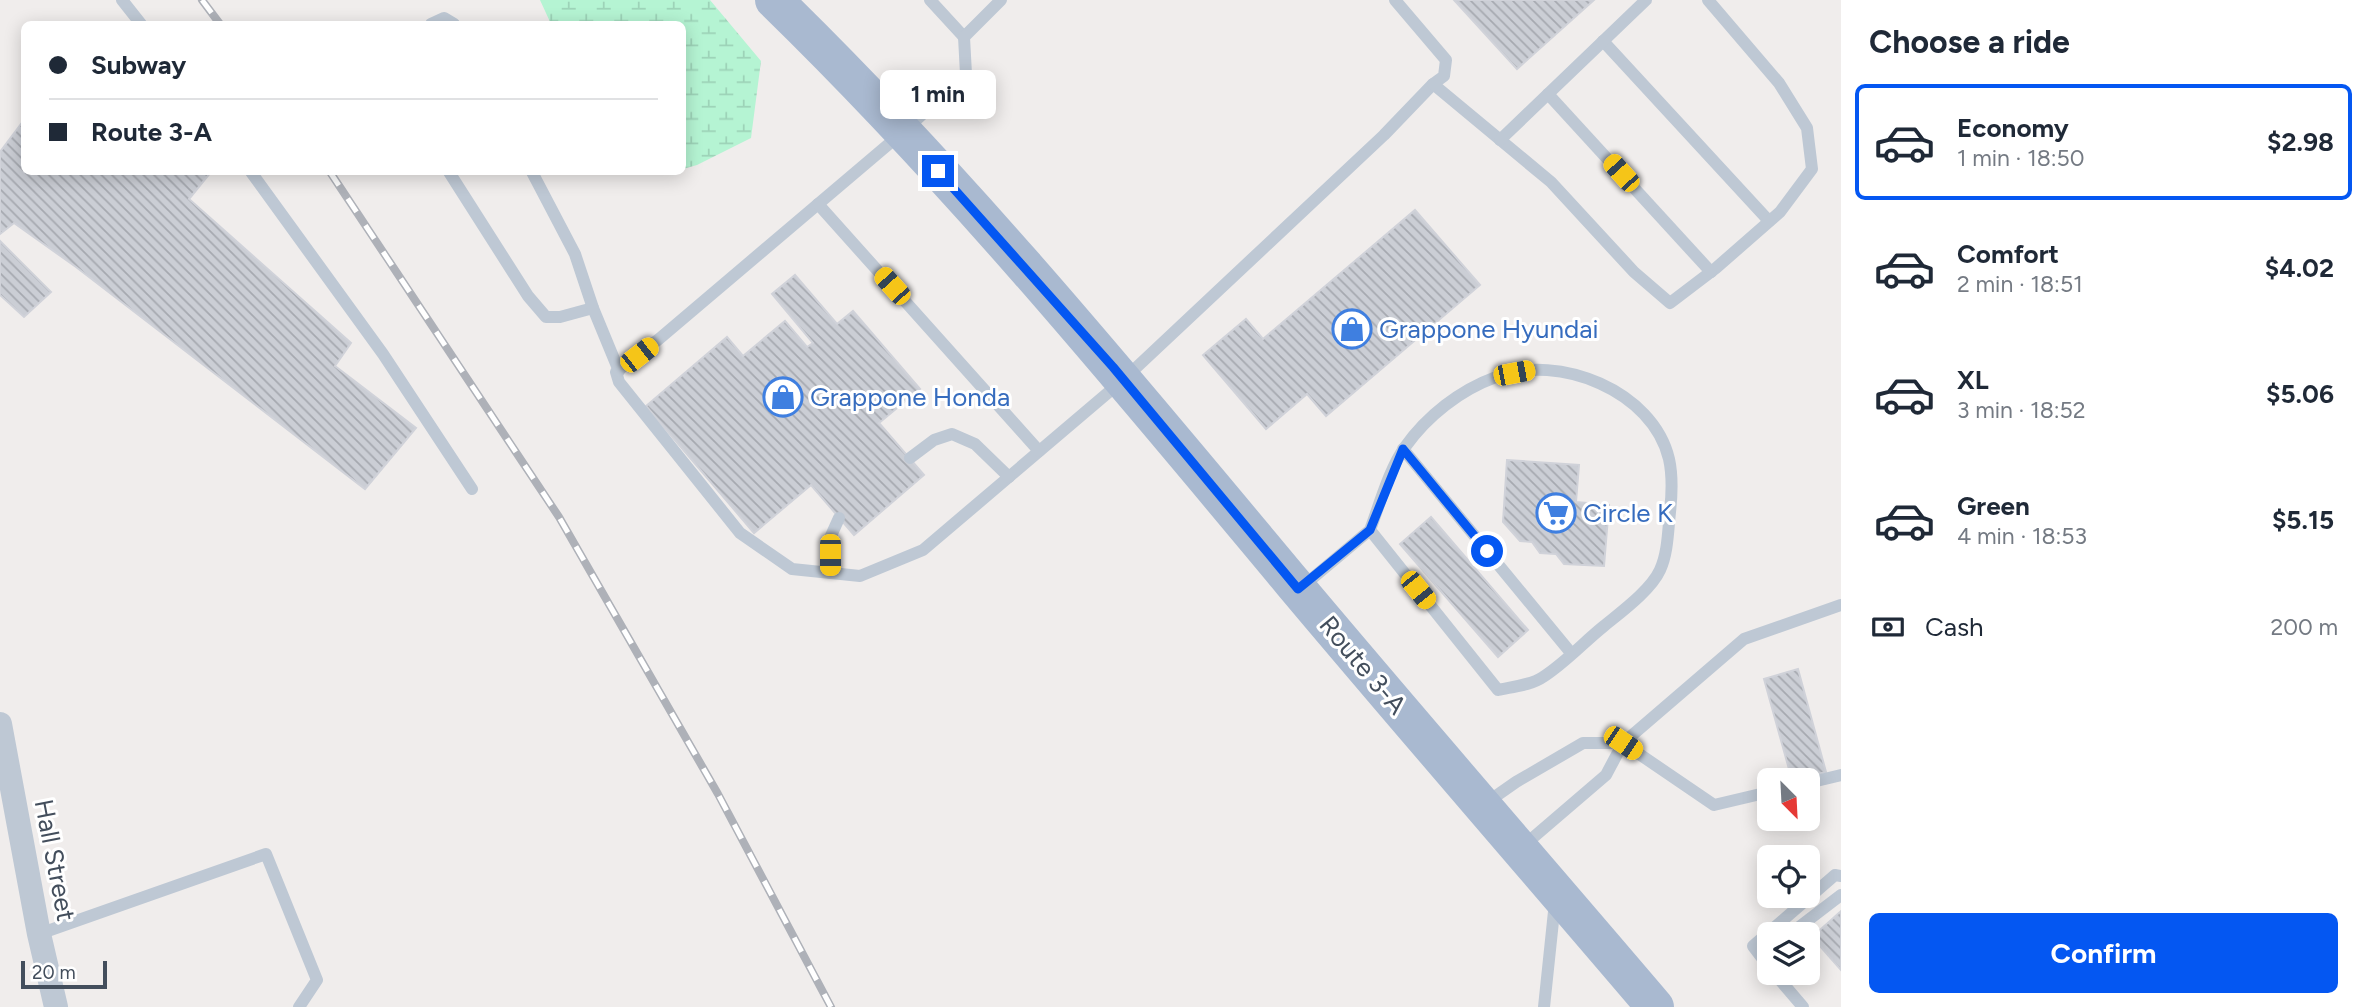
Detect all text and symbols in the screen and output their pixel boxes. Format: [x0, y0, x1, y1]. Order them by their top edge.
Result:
text: Choose a ride [1869, 23, 2070, 61]
text: Subway [91, 49, 186, 81]
callout: 1 min [880, 69, 996, 118]
text: 1 min [911, 80, 965, 108]
icon: car [1873, 111, 1936, 174]
text: Economy [1957, 112, 2069, 144]
text: Route 3-A [91, 116, 212, 148]
text: $2.98 [2267, 126, 2334, 158]
text: 1 min · 18:50 [1957, 144, 2085, 172]
car [1600, 150, 1643, 196]
route end [922, 155, 954, 187]
icon: car [1873, 237, 1936, 300]
text: Comfort [1957, 238, 2059, 270]
text: $4.02 [2265, 252, 2334, 284]
car [871, 263, 914, 309]
text: 2 min · 18:51 [1957, 270, 2083, 298]
shop icon: Grappone Hyundai [1331, 308, 1373, 350]
place label: Grappone Hyundai [1379, 313, 1599, 345]
car [616, 334, 663, 376]
car [1492, 359, 1537, 387]
icon: car [1873, 363, 1936, 426]
text: XL [1957, 364, 1989, 396]
shop icon: Grappone Honda [762, 376, 804, 418]
text: $5.06 [2266, 378, 2334, 410]
place label: Grappone Honda [810, 381, 1010, 413]
text: 3 min · 18:52 [1957, 396, 2086, 424]
icon: car [1873, 489, 1936, 552]
text: Green [1957, 490, 2030, 522]
supermarket icon: Circle K [1535, 492, 1577, 534]
place label: Circle K [1583, 497, 1673, 529]
text: $5.15 [2272, 504, 2334, 536]
text: 4 min · 18:53 [1957, 522, 2087, 550]
car [820, 534, 841, 576]
route start [1471, 535, 1503, 567]
car [1397, 567, 1440, 613]
icon: cash [1869, 608, 1907, 646]
street label: Route 3-A [1313, 609, 1414, 721]
text: Cash [1925, 611, 1984, 643]
text: 200 m [2270, 613, 2338, 641]
car [1600, 723, 1647, 763]
north arrow [1757, 768, 1820, 831]
map controls [1757, 768, 1820, 985]
street label: Hall Street [28, 796, 83, 924]
button: locate [1757, 845, 1820, 908]
button: Confirm [1869, 913, 2338, 993]
button: layers [1757, 922, 1820, 985]
scale bar [21, 958, 107, 990]
text: 20 m [32, 961, 76, 984]

